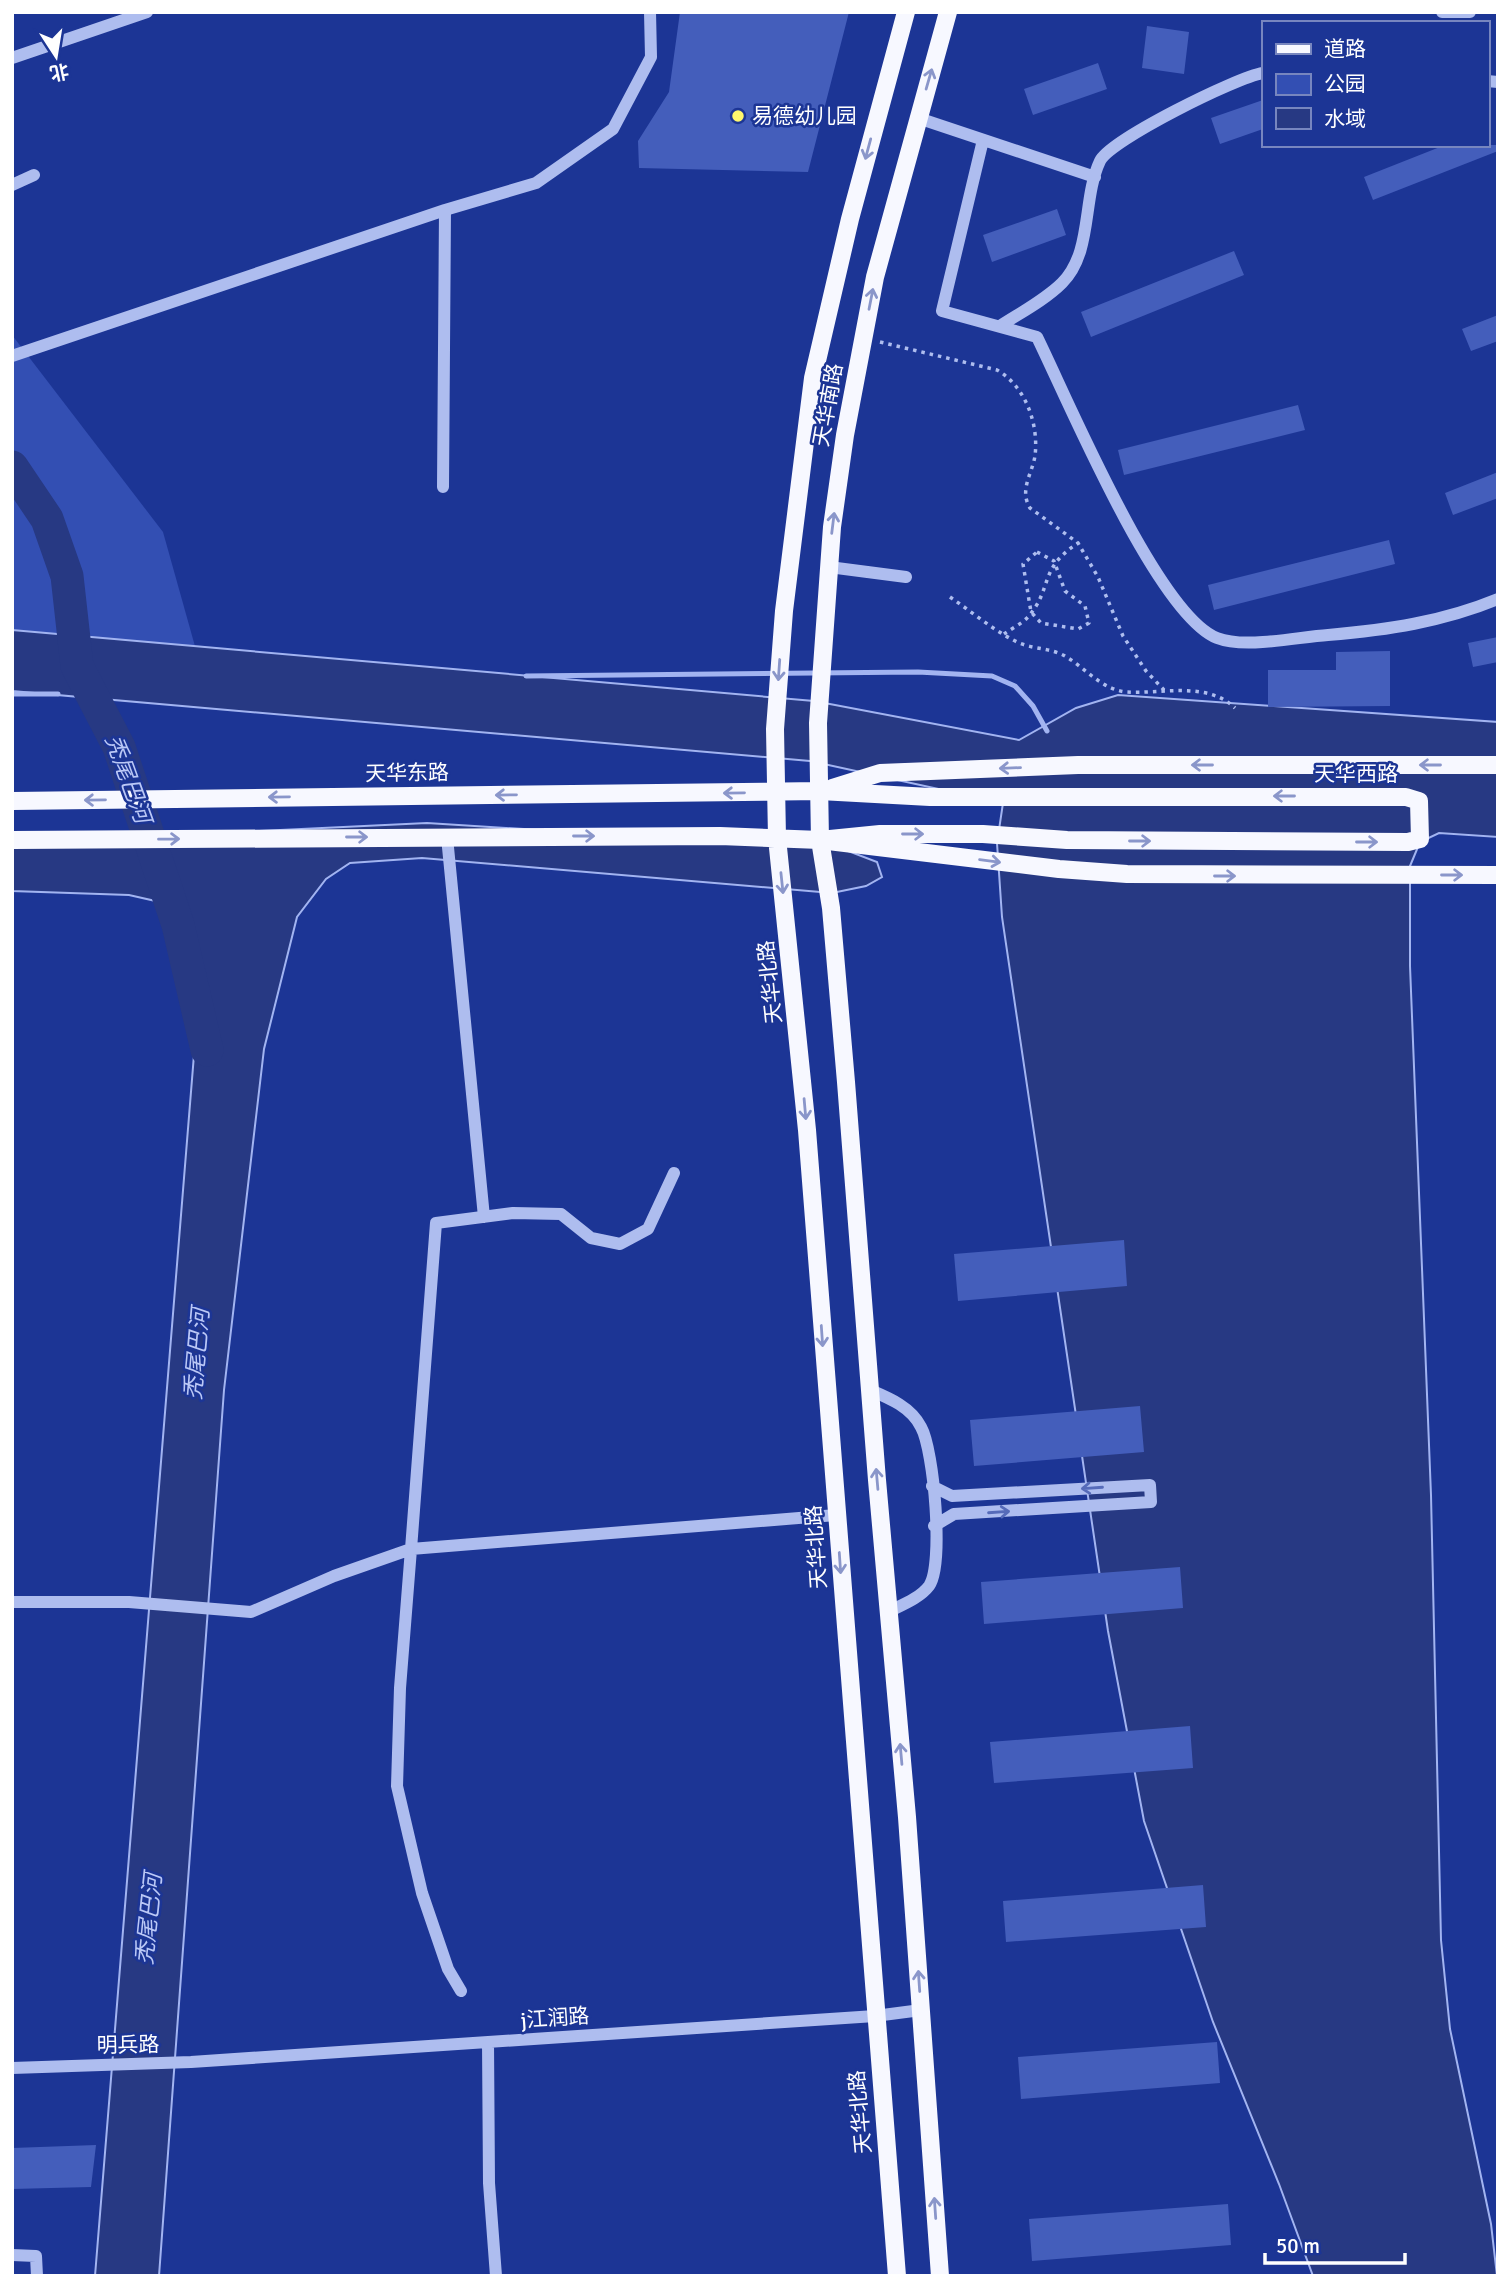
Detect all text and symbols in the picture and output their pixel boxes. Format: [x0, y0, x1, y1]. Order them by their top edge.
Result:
north arrow [21, 21, 91, 91]
legend [1262, 21, 1489, 147]
text: 道路 [1324, 36, 1366, 62]
text: 北 [48, 58, 71, 85]
one-way arrow [923, 68, 936, 91]
text: 公园 [1324, 71, 1366, 97]
place label: 易德幼儿园 [752, 103, 857, 129]
text: 水域 [1324, 106, 1366, 132]
marker: 易德幼儿园 [730, 108, 746, 124]
one-way arrow [861, 137, 874, 160]
one-way arrow [864, 288, 878, 311]
street label: 天华南路 [808, 361, 848, 449]
one-way arrow [826, 512, 839, 535]
one-way arrow [772, 658, 785, 681]
water label: 秃尾巴河 [99, 731, 159, 831]
one-way arrow [1191, 758, 1214, 772]
one-way arrow [1418, 758, 1441, 772]
street label: 天华东路 [365, 759, 449, 787]
one-way arrow [999, 761, 1022, 774]
street label: 天华西路 [1314, 761, 1398, 787]
one-way arrow [722, 786, 745, 799]
one-way arrow [495, 788, 518, 802]
one-way arrow [267, 790, 290, 804]
one-way arrow [1273, 790, 1296, 803]
one-way arrow [84, 793, 107, 807]
one-way arrow [901, 827, 924, 841]
one-way arrow [573, 829, 596, 843]
one-way arrow [345, 830, 368, 844]
one-way arrow [157, 832, 180, 845]
one-way arrow [1128, 834, 1151, 848]
one-way arrow [1356, 835, 1379, 849]
one-way arrow [978, 854, 1001, 867]
one-way arrow [1440, 868, 1463, 882]
one-way arrow [1213, 869, 1236, 883]
one-way arrow [776, 871, 789, 894]
street label: 天华北路 [753, 939, 787, 1025]
one-way arrow [799, 1097, 812, 1120]
water label: 秃尾巴河 [179, 1303, 216, 1401]
one-way arrow [816, 1324, 829, 1347]
one-way arrow [870, 1468, 883, 1490]
one-way arrow [1081, 1482, 1104, 1495]
street label: 天华北路 [800, 1504, 832, 1590]
one-way arrow [987, 1505, 1010, 1518]
one-way arrow [834, 1551, 847, 1574]
one-way arrow [894, 1743, 907, 1766]
water label: 秃尾巴河 [130, 1868, 169, 1966]
one-way arrow [912, 1970, 925, 1993]
street label: j江润路 [520, 2003, 590, 2033]
street label: 明兵路 [96, 2031, 160, 2059]
street label: 天华北路 [843, 2069, 877, 2155]
one-way arrow [928, 2197, 941, 2219]
scale bar [1265, 2222, 1405, 2266]
text: 50 m [1276, 2233, 1320, 2259]

